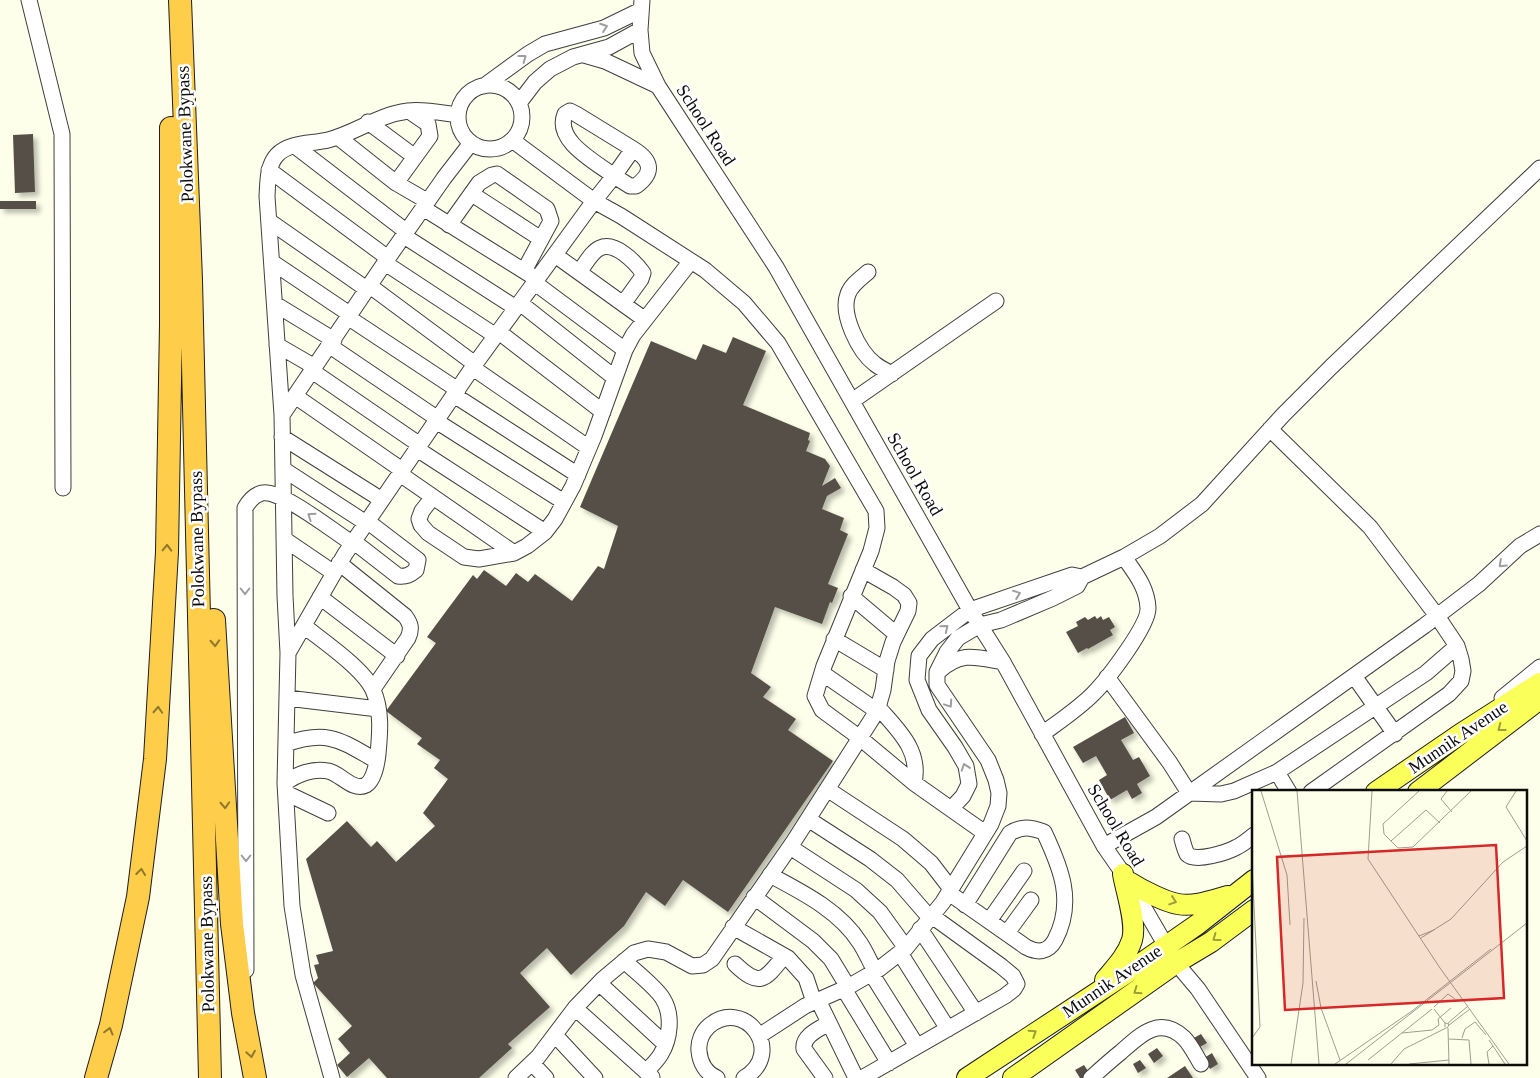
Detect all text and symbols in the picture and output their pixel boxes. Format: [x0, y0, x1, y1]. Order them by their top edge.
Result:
one-way arrow [599, 23, 608, 33]
one-way arrow [517, 55, 526, 64]
street label: Polokwane Bypass [173, 65, 197, 203]
street label: School Road [672, 81, 740, 169]
street label: School Road [883, 429, 947, 519]
street label: Polokwane Bypass [186, 471, 208, 607]
one-way arrow [308, 513, 317, 522]
one-way arrow [161, 544, 172, 552]
one-way arrow [1498, 558, 1507, 567]
one-way arrow [240, 587, 250, 595]
one-way arrow [1012, 590, 1020, 600]
one-way arrow [939, 626, 948, 634]
one-way arrow [210, 639, 221, 647]
street label: Munnik Avenue [1405, 697, 1511, 777]
one-way arrow [942, 699, 952, 708]
one-way arrow [153, 706, 164, 714]
one-way arrow [1498, 723, 1507, 731]
one-way arrow [961, 763, 971, 772]
street label: School Road [1084, 780, 1148, 870]
inset map [1252, 790, 1528, 1066]
one-way arrow [219, 801, 230, 809]
one-way arrow [241, 854, 251, 862]
one-way arrow [135, 867, 146, 875]
street label: Polokwane Bypass [196, 876, 218, 1012]
one-way arrow [1168, 896, 1177, 906]
one-way arrow [1212, 932, 1222, 941]
street label: Munnik Avenue [1059, 941, 1165, 1021]
one-way arrow [1133, 985, 1143, 994]
one-way arrow [103, 1027, 114, 1035]
one-way arrow [1028, 1030, 1037, 1040]
one-way arrow [245, 1049, 255, 1058]

